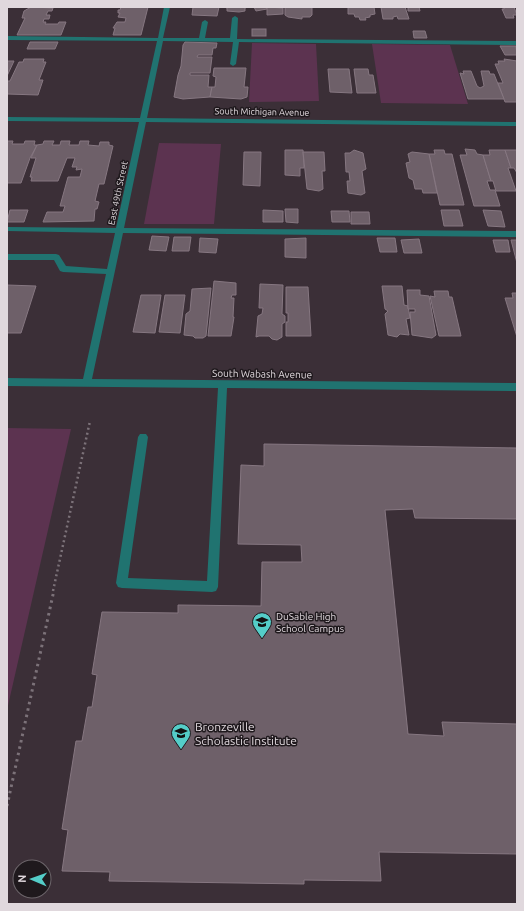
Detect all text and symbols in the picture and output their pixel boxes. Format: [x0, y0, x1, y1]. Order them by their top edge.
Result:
street label: South Michigan Avenue [215, 106, 309, 118]
street label: East 49th Street [106, 160, 130, 226]
street label: South Wabash Avenue [212, 368, 312, 380]
school or university icon: DuSable High School Campus [251, 611, 273, 639]
place label: DuSable High School Campus [276, 611, 344, 634]
place label: Bronzeville Scholastic Institute [195, 720, 297, 747]
school or university icon: Bronzeville Scholastic Institute [170, 722, 192, 750]
north arrow [12, 859, 52, 899]
text: N [16, 874, 28, 883]

